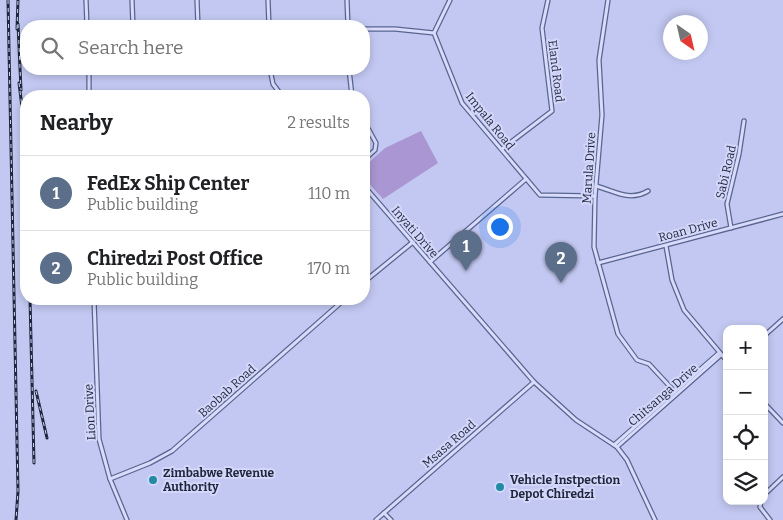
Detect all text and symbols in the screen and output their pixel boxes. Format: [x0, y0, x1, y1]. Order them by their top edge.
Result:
north arrow [663, 15, 708, 60]
search box [20, 20, 370, 75]
icon: search [38, 34, 66, 62]
text: Search here [78, 36, 183, 59]
street label: Eland Road [545, 39, 567, 103]
street label: Impala Road [463, 89, 517, 153]
text: Nearby [40, 110, 113, 136]
text: 2 results [287, 113, 350, 132]
street label: Marula Drive [580, 132, 598, 204]
street label: Sabi Road [713, 144, 739, 200]
text: FedEx Ship Center [87, 172, 249, 195]
text: 1 [53, 184, 59, 203]
text: 110 m [308, 184, 350, 203]
text: Public building [87, 195, 198, 214]
street label: Inyati Drive [389, 203, 441, 261]
your location [487, 214, 513, 240]
street label: Roan Drive [657, 215, 719, 245]
pin: 1 [450, 230, 482, 271]
pin: 2 [545, 242, 577, 283]
text: Chiredzi Post Office [87, 247, 263, 270]
text: 2 [51, 259, 61, 278]
text: 170 m [307, 259, 350, 278]
text: Public building [87, 270, 198, 289]
map controls [723, 325, 768, 505]
button: + [723, 325, 768, 370]
street label: Chitsanga Drive [625, 361, 701, 429]
street label: Baobab Road [196, 362, 258, 420]
button: − [723, 370, 768, 415]
street label: Lion Drive [82, 383, 98, 441]
button: locate [723, 415, 768, 460]
street label: Msasa Road [420, 417, 478, 471]
button: layers [723, 460, 768, 505]
place label: Zimbabwe Revenue Authority [163, 466, 274, 494]
place label: Vehicle Instpection Depot Chiredzi [510, 473, 620, 501]
marker: Zimbabwe Revenue Authority [147, 474, 159, 486]
marker: Vehicle Instpection Depot Chiredzi [494, 481, 506, 493]

